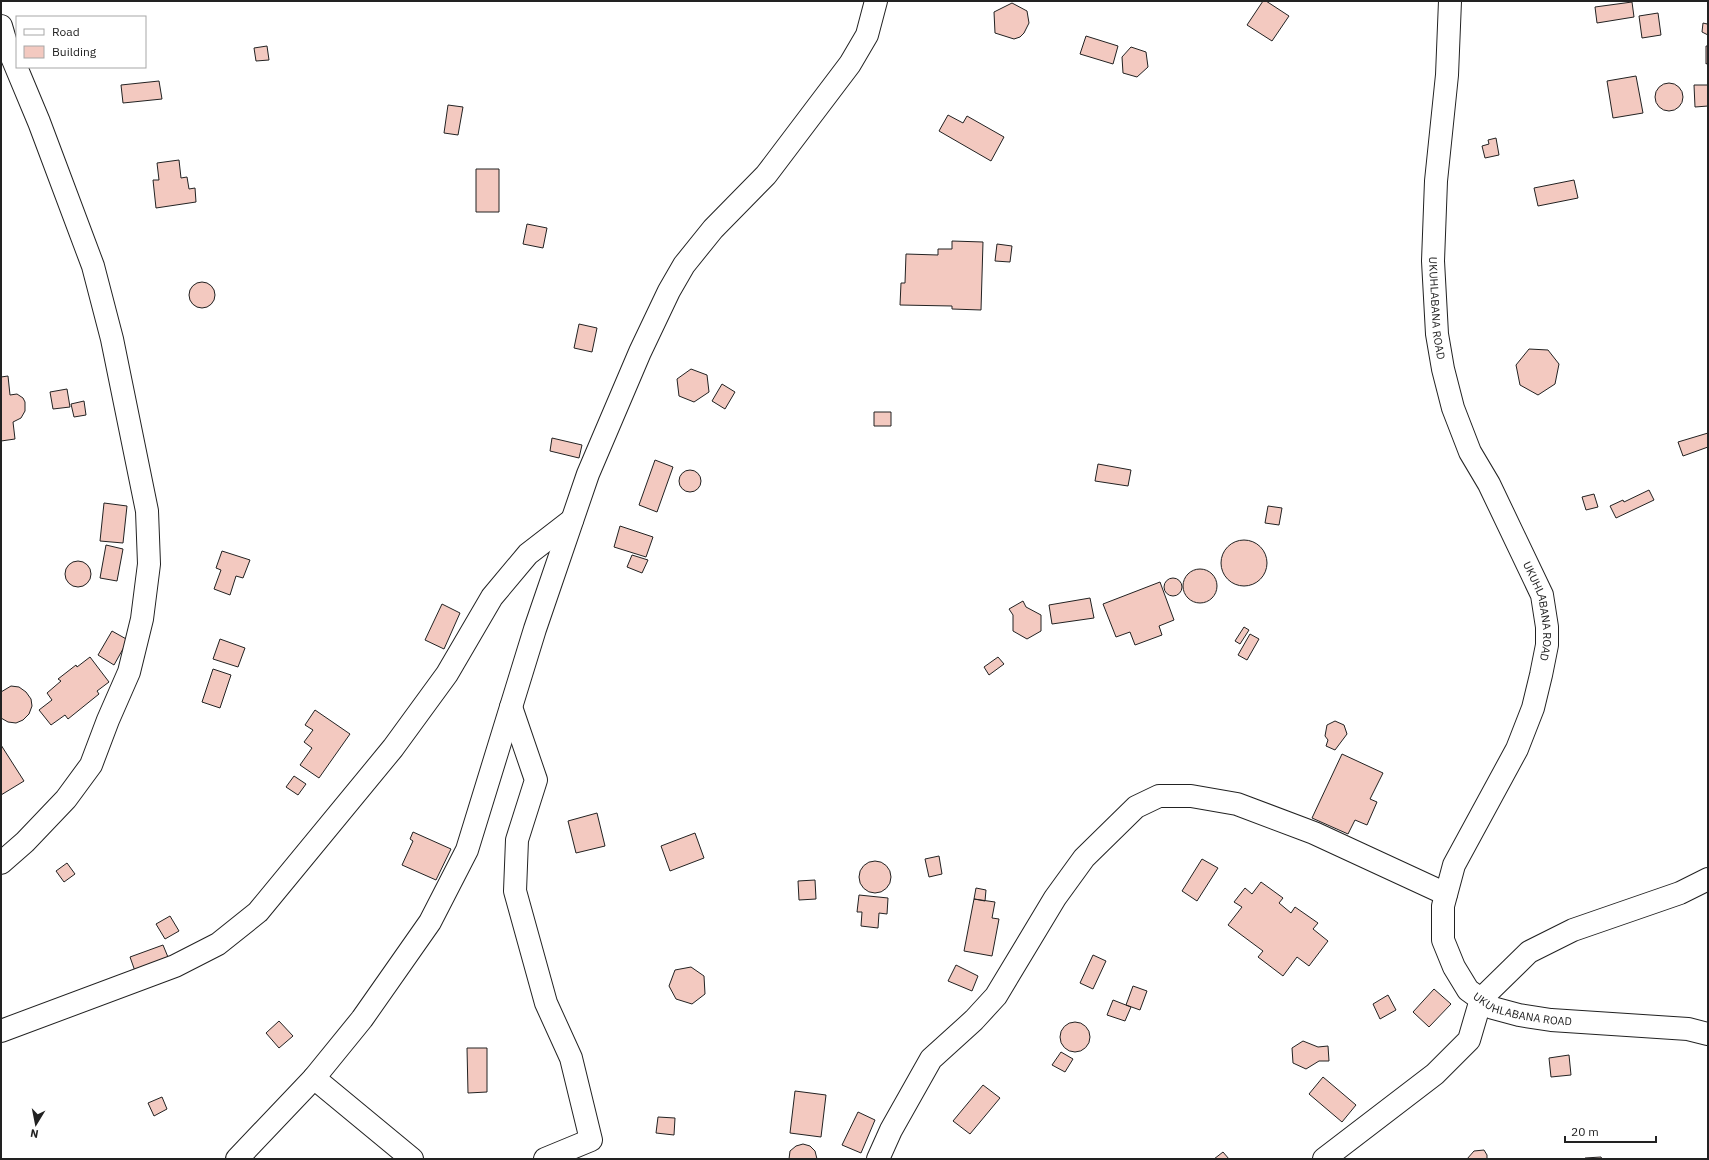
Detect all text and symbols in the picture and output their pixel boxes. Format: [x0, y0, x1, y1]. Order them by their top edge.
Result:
legend [16, 16, 146, 68]
text: Road [52, 24, 80, 39]
text: Building [52, 44, 97, 59]
street label: UKUHLABANA ROAD [1426, 256, 1448, 361]
street label: UKUHLABANA ROAD [1520, 559, 1554, 662]
street label: UKUHLABANA ROAD [1470, 989, 1572, 1028]
north arrow [16, 1104, 56, 1144]
scale bar [1565, 1118, 1656, 1144]
text: 20 m [1571, 1124, 1599, 1139]
text: N [29, 1126, 39, 1141]

